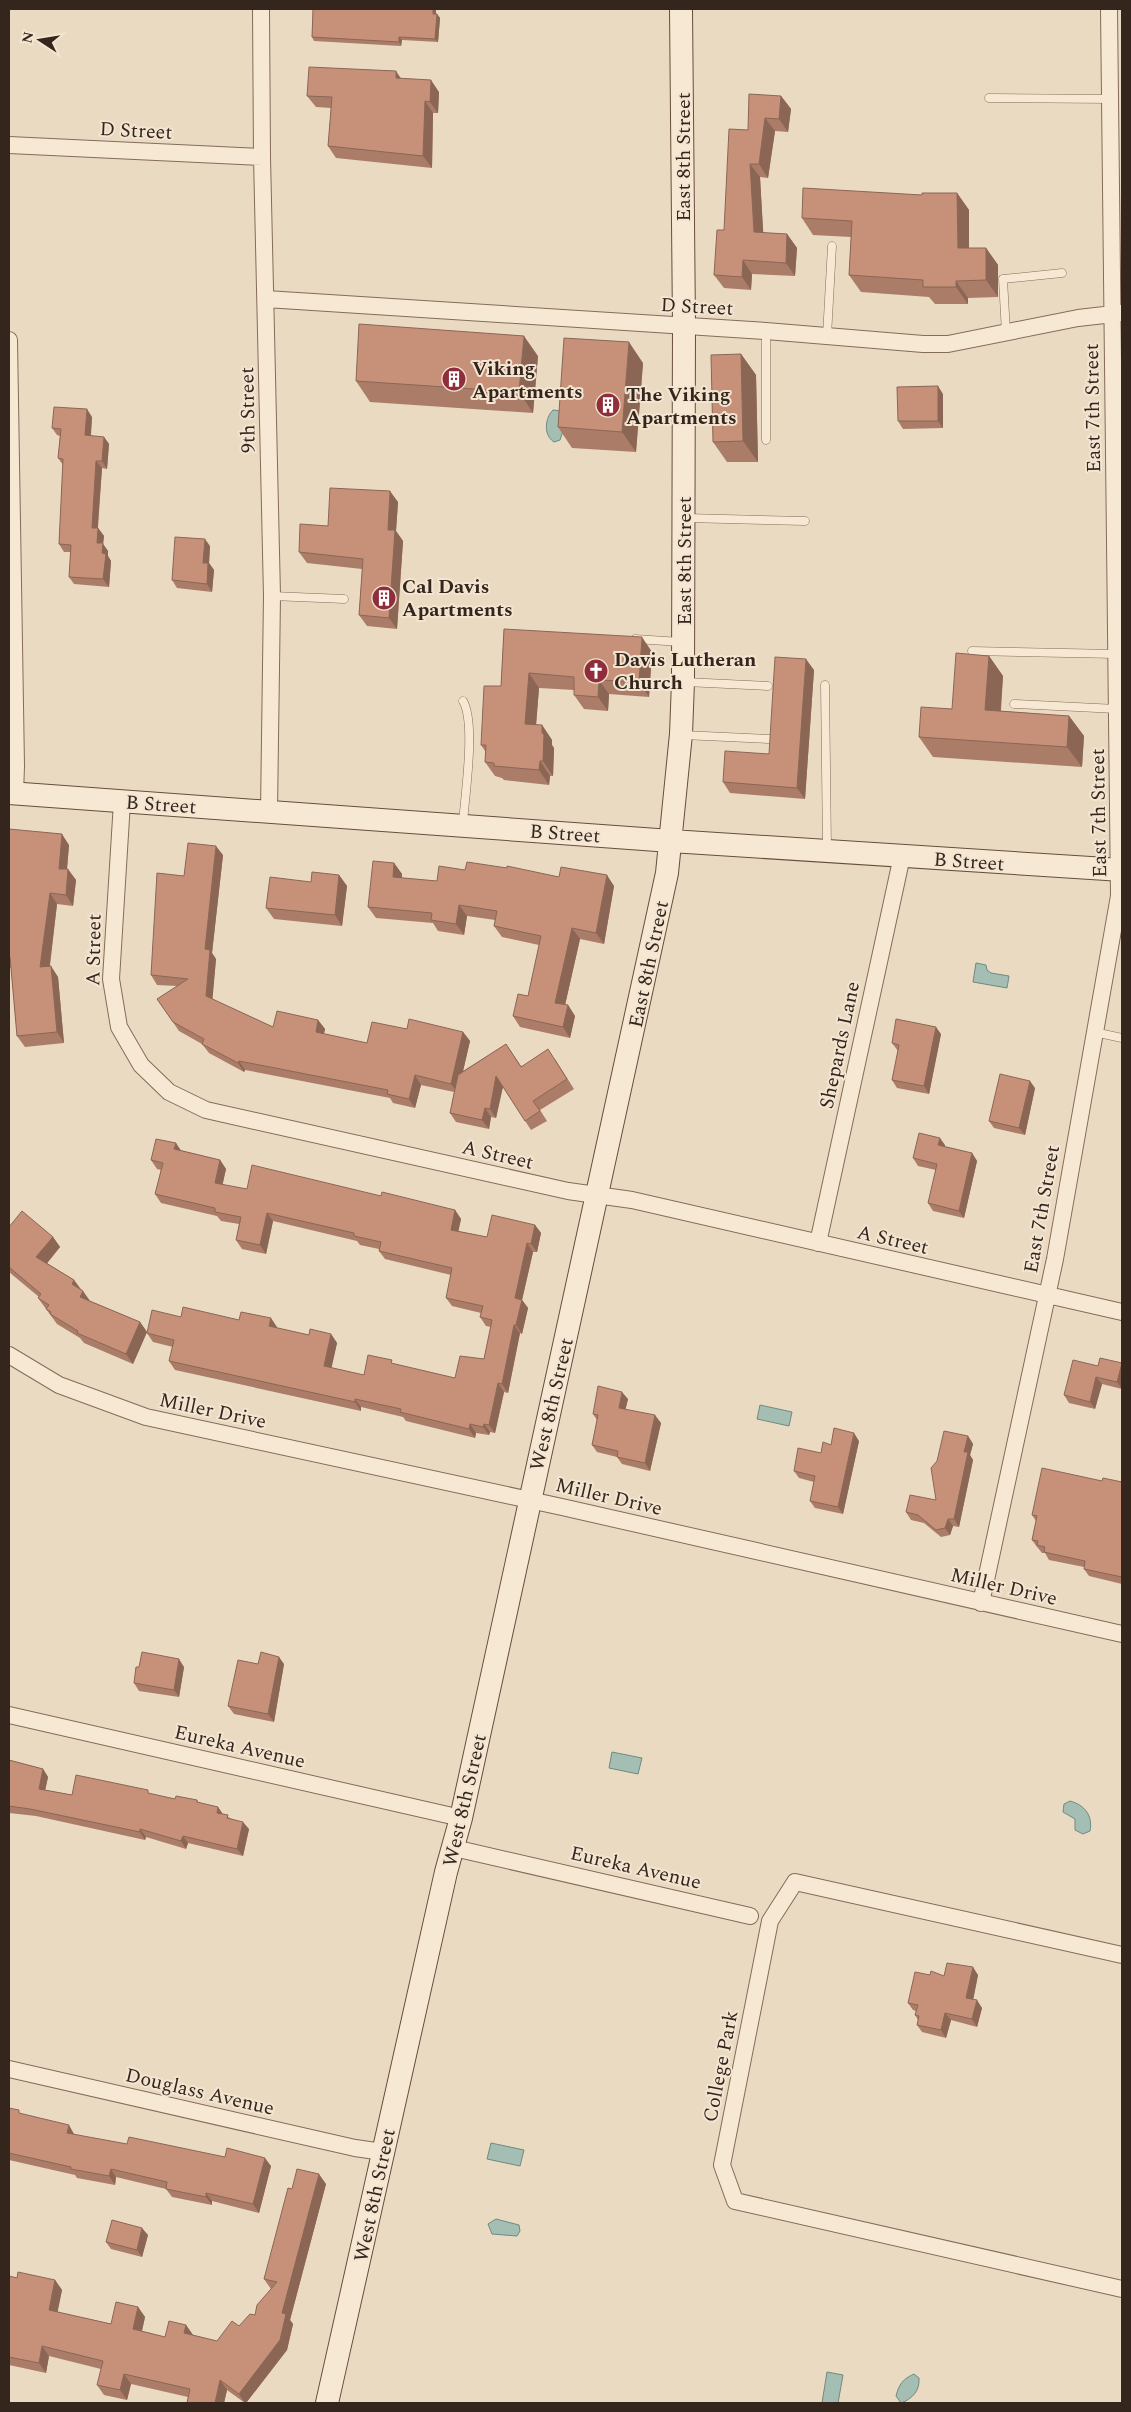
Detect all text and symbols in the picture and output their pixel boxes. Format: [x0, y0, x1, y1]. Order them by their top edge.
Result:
north arrow [15, 15, 65, 65]
text: N [16, 30, 39, 45]
street label: East 8th Street [669, 92, 699, 222]
street label: D Street [99, 114, 173, 148]
street label: D Street [660, 290, 734, 324]
street label: East 7th Street [1077, 343, 1109, 473]
place label: Viking Apartments [472, 354, 583, 407]
building icon: Viking Apartments [441, 366, 467, 392]
street label: 9th Street [232, 367, 264, 453]
place label: The Viking Apartments [626, 380, 737, 433]
building icon: The Viking Apartments [595, 392, 621, 418]
street label: East 8th Street [670, 496, 700, 626]
place label: Cal Davis Apartments [402, 572, 513, 625]
building icon: Cal Davis Apartments [371, 585, 397, 611]
place label: Davis Lutheran Church [614, 645, 756, 698]
church icon: Davis Lutheran Church [583, 658, 609, 684]
street label: East 7th Street [1083, 748, 1115, 878]
street label: B Street [125, 788, 197, 822]
street label: B Street [529, 817, 601, 851]
street label: B Street [933, 845, 1005, 879]
street label: East 8th Street [621, 898, 677, 1031]
street label: A Street [78, 914, 110, 987]
street label: Shepards Lane [812, 979, 868, 1112]
street label: A Street [459, 1132, 536, 1178]
street label: East 7th Street [1016, 1143, 1068, 1276]
street label: A Street [854, 1217, 931, 1263]
street label: West 8th Street [522, 1335, 582, 1474]
street label: Miller Drive [156, 1385, 269, 1437]
street label: Miller Drive [552, 1470, 665, 1524]
street label: Miller Drive [947, 1560, 1060, 1614]
street label: Eureka Avenue [171, 1717, 308, 1777]
street label: West 8th Street [435, 1731, 495, 1870]
street label: Eureka Avenue [567, 1838, 704, 1898]
street label: College Park [695, 2008, 747, 2125]
street label: Douglass Avenue [122, 2060, 277, 2124]
street label: West 8th Street [346, 2126, 404, 2265]

